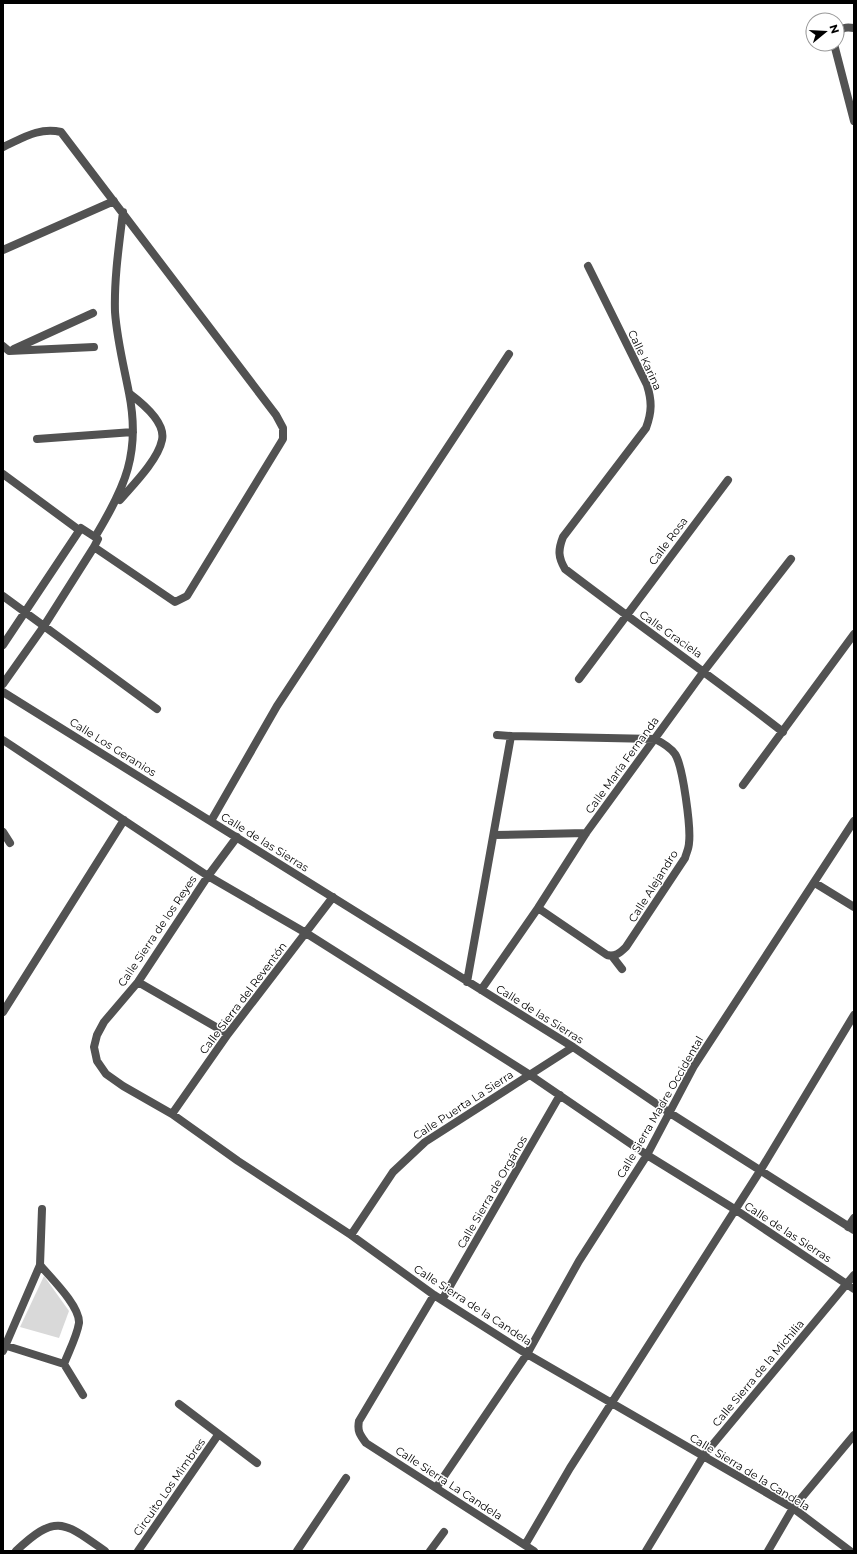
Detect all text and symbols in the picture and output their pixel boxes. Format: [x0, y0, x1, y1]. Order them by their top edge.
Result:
north arrow [805, 12, 845, 52]
text: N [826, 23, 843, 35]
street label: Calle Karina [625, 328, 665, 392]
street label: Calle Rosa [645, 514, 691, 568]
street label: Calle Graciela [637, 607, 705, 661]
street label: Calle María Fernanda [582, 714, 662, 816]
street label: Calle Los Geranios [67, 715, 159, 780]
street label: Calle de las Sierras [219, 809, 312, 875]
street label: Calle Alejandro [625, 847, 681, 925]
street label: Calle Sierra de los Reyes [115, 872, 200, 989]
street label: Calle Sierra del Reventón [196, 939, 290, 1057]
street label: Calle de las Sierras [494, 981, 587, 1047]
street label: Calle Sierra Madre Occidental [614, 1034, 706, 1180]
street label: Calle Puerta La Sierra [410, 1067, 516, 1143]
street label: Calle Sierra de Orgános [454, 1133, 530, 1251]
street label: Calle de las Sierras [742, 1199, 835, 1266]
street label: Calle Sierra de la Candela [411, 1261, 535, 1349]
street label: Calle Sierra de la Michilia [709, 1317, 807, 1429]
street label: Calle Sierra de la Candela [687, 1430, 813, 1514]
street label: Circuito Los Mimbres [130, 1435, 208, 1539]
street label: Calle Sierra La Candela [393, 1443, 505, 1523]

